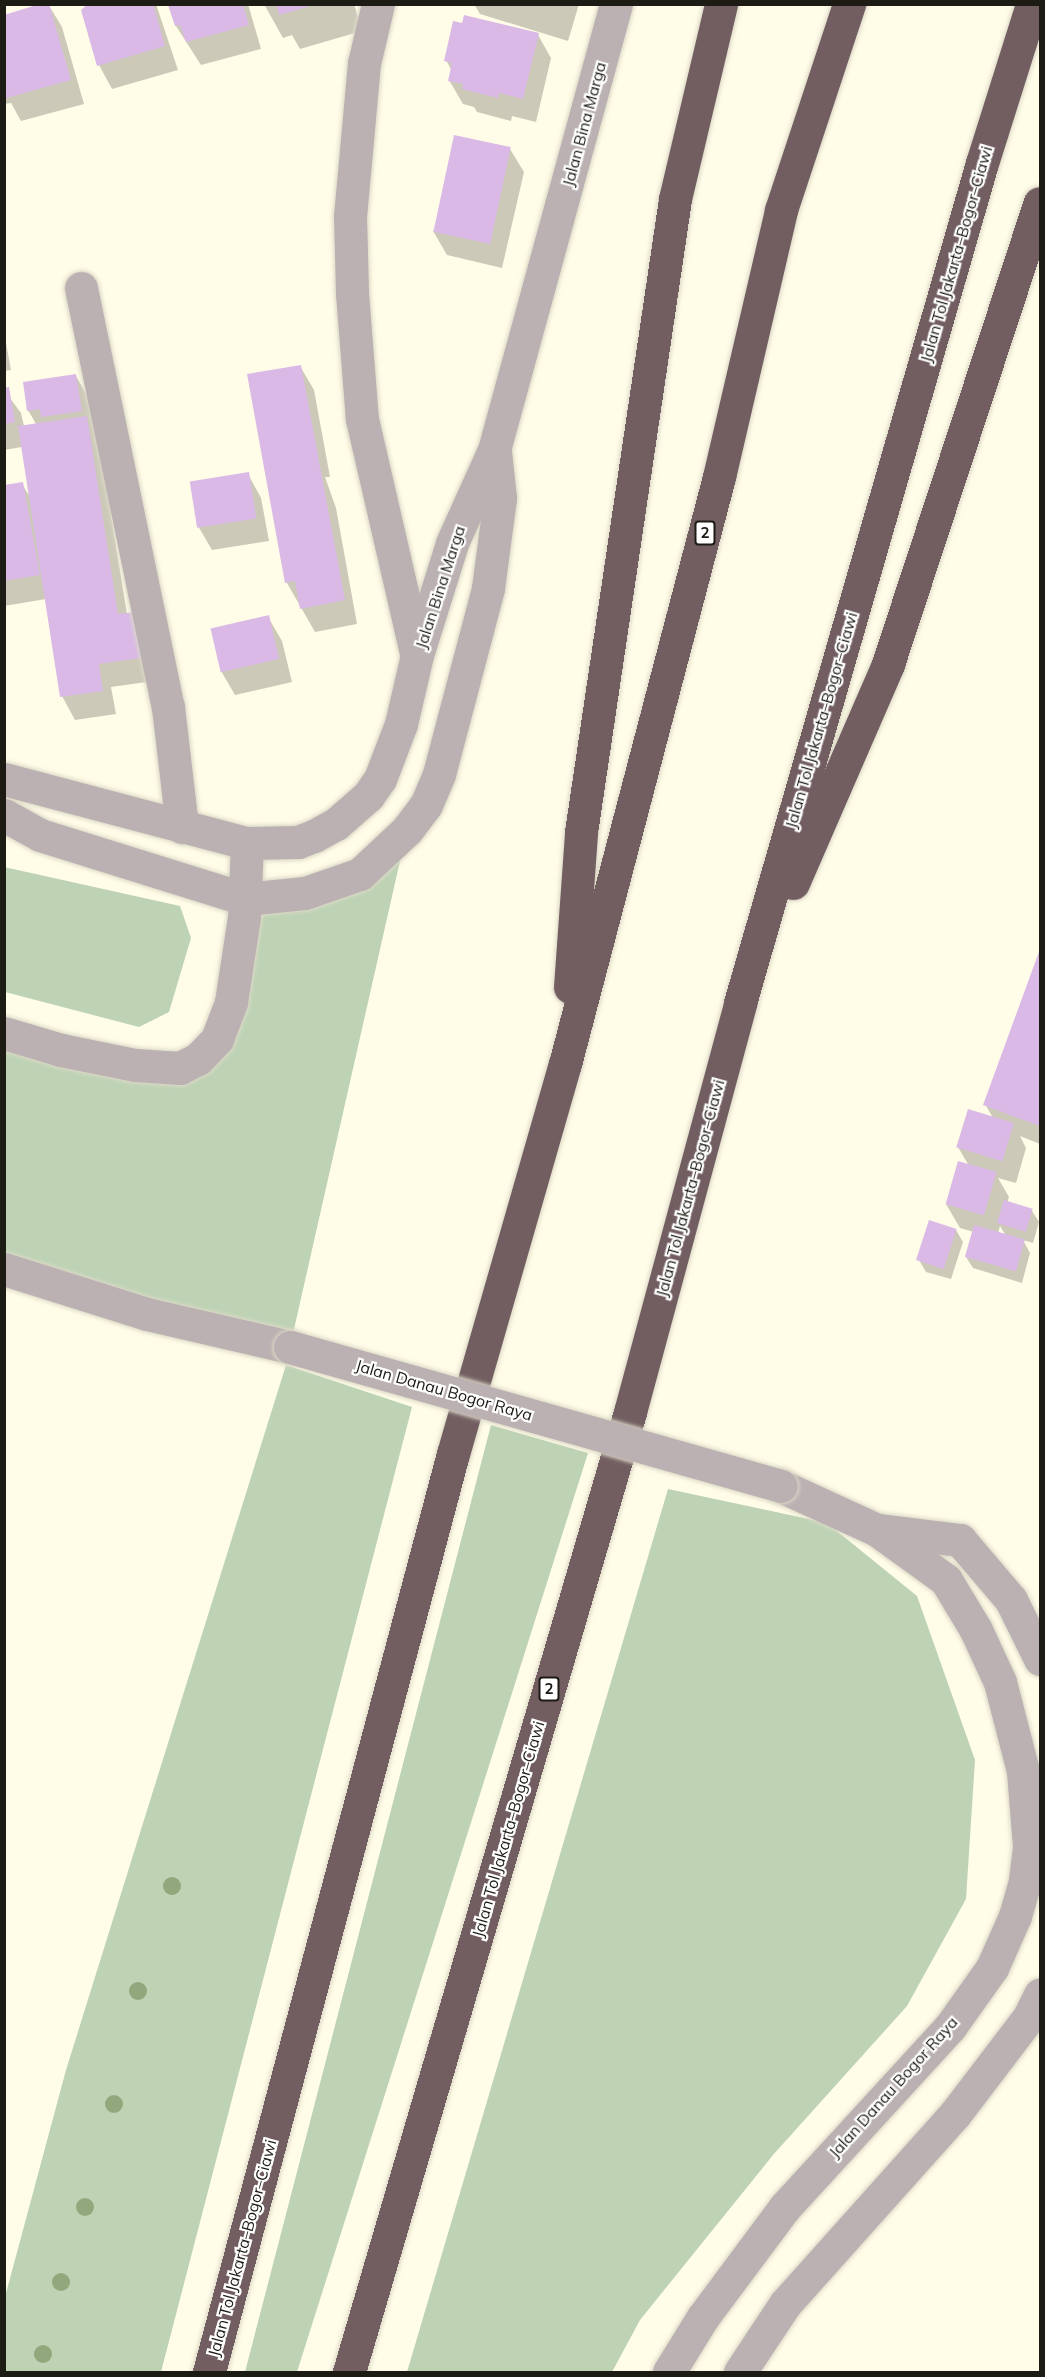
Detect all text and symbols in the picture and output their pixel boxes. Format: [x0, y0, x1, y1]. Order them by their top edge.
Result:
street label: Jalan Bina Marga [558, 60, 610, 188]
street label: Jalan Tol Jakarta–Bogor–Ciawi [916, 144, 996, 364]
road number: 2 [694, 521, 716, 545]
street label: Jalan Bina Marga [411, 523, 469, 651]
street label: Jalan Tol Jakarta–Bogor–Ciawi [781, 610, 861, 830]
street label: Jalan Tol Jakarta–Bogor–Ciawi [652, 1077, 728, 1299]
street label: Jalan Danau Bogor Raya [353, 1356, 535, 1424]
road number: 2 [538, 1677, 560, 1701]
street label: Jalan Tol Jakarta–Bogor–Ciawi [468, 1719, 548, 1939]
street label: Jalan Danau Bogor Raya [825, 2013, 961, 2161]
street label: Jalan Tol Jakarta–Bogor–Ciawi [204, 2137, 280, 2359]

